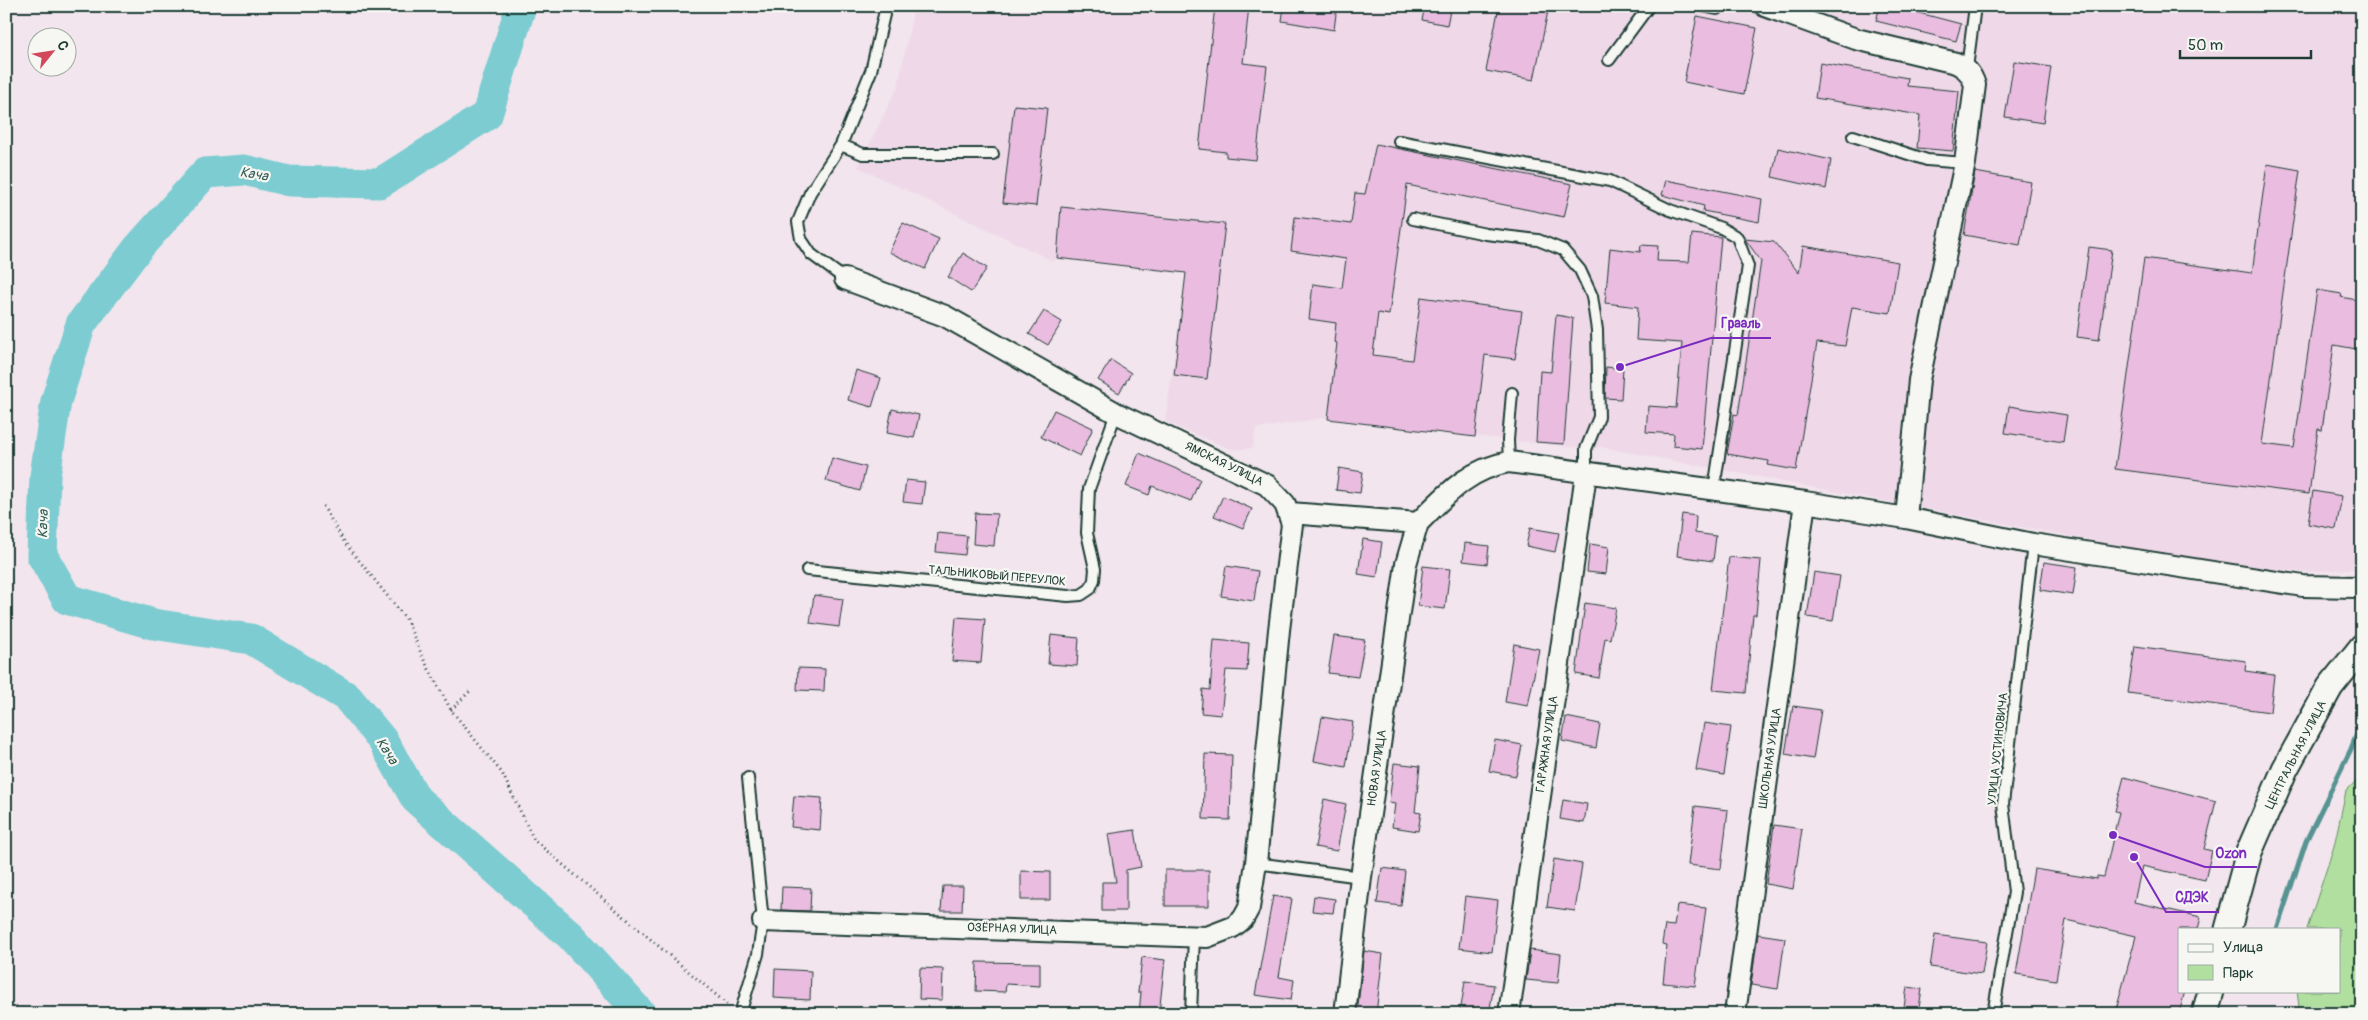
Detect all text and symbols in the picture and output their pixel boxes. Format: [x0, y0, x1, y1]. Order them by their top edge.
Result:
north arrow [28, 28, 78, 78]
scale bar [2180, 28, 2312, 60]
text: 50 m [2188, 36, 2223, 55]
text: С [53, 38, 73, 54]
water label: Кача [239, 163, 271, 185]
callout: Грааль [1711, 309, 1771, 338]
text: Грааль [1721, 315, 1761, 332]
street label: ЯМСКАЯ УЛИЦА [1182, 439, 1266, 489]
water label: Кача [34, 508, 52, 538]
street label: ТАЛЬНИКОВЫЙ ПЕРЕУЛОК [928, 563, 1066, 589]
street label: УЛИЦА УСТИНОВИЧА [1985, 692, 2011, 806]
street label: ГАРАЖНАЯ УЛИЦА [1533, 695, 1561, 793]
street label: ЦЕНТРАЛЬНАЯ УЛИЦА [2262, 698, 2330, 812]
street label: ШКОЛЬНАЯ УЛИЦА [1756, 706, 1785, 809]
street label: НОВАЯ УЛИЦА [1364, 728, 1390, 807]
water label: Кача [372, 735, 402, 769]
callout: Ozon [2205, 838, 2257, 867]
text: Ozon [2215, 845, 2247, 862]
callout: СДЭК [2166, 883, 2219, 912]
text: СДЭК [2175, 889, 2209, 906]
street label: ОЗЁРНАЯ УЛИЦА [967, 919, 1057, 938]
legend [2178, 928, 2340, 992]
text: Улица [2223, 938, 2263, 957]
text: Парк [2223, 964, 2254, 983]

